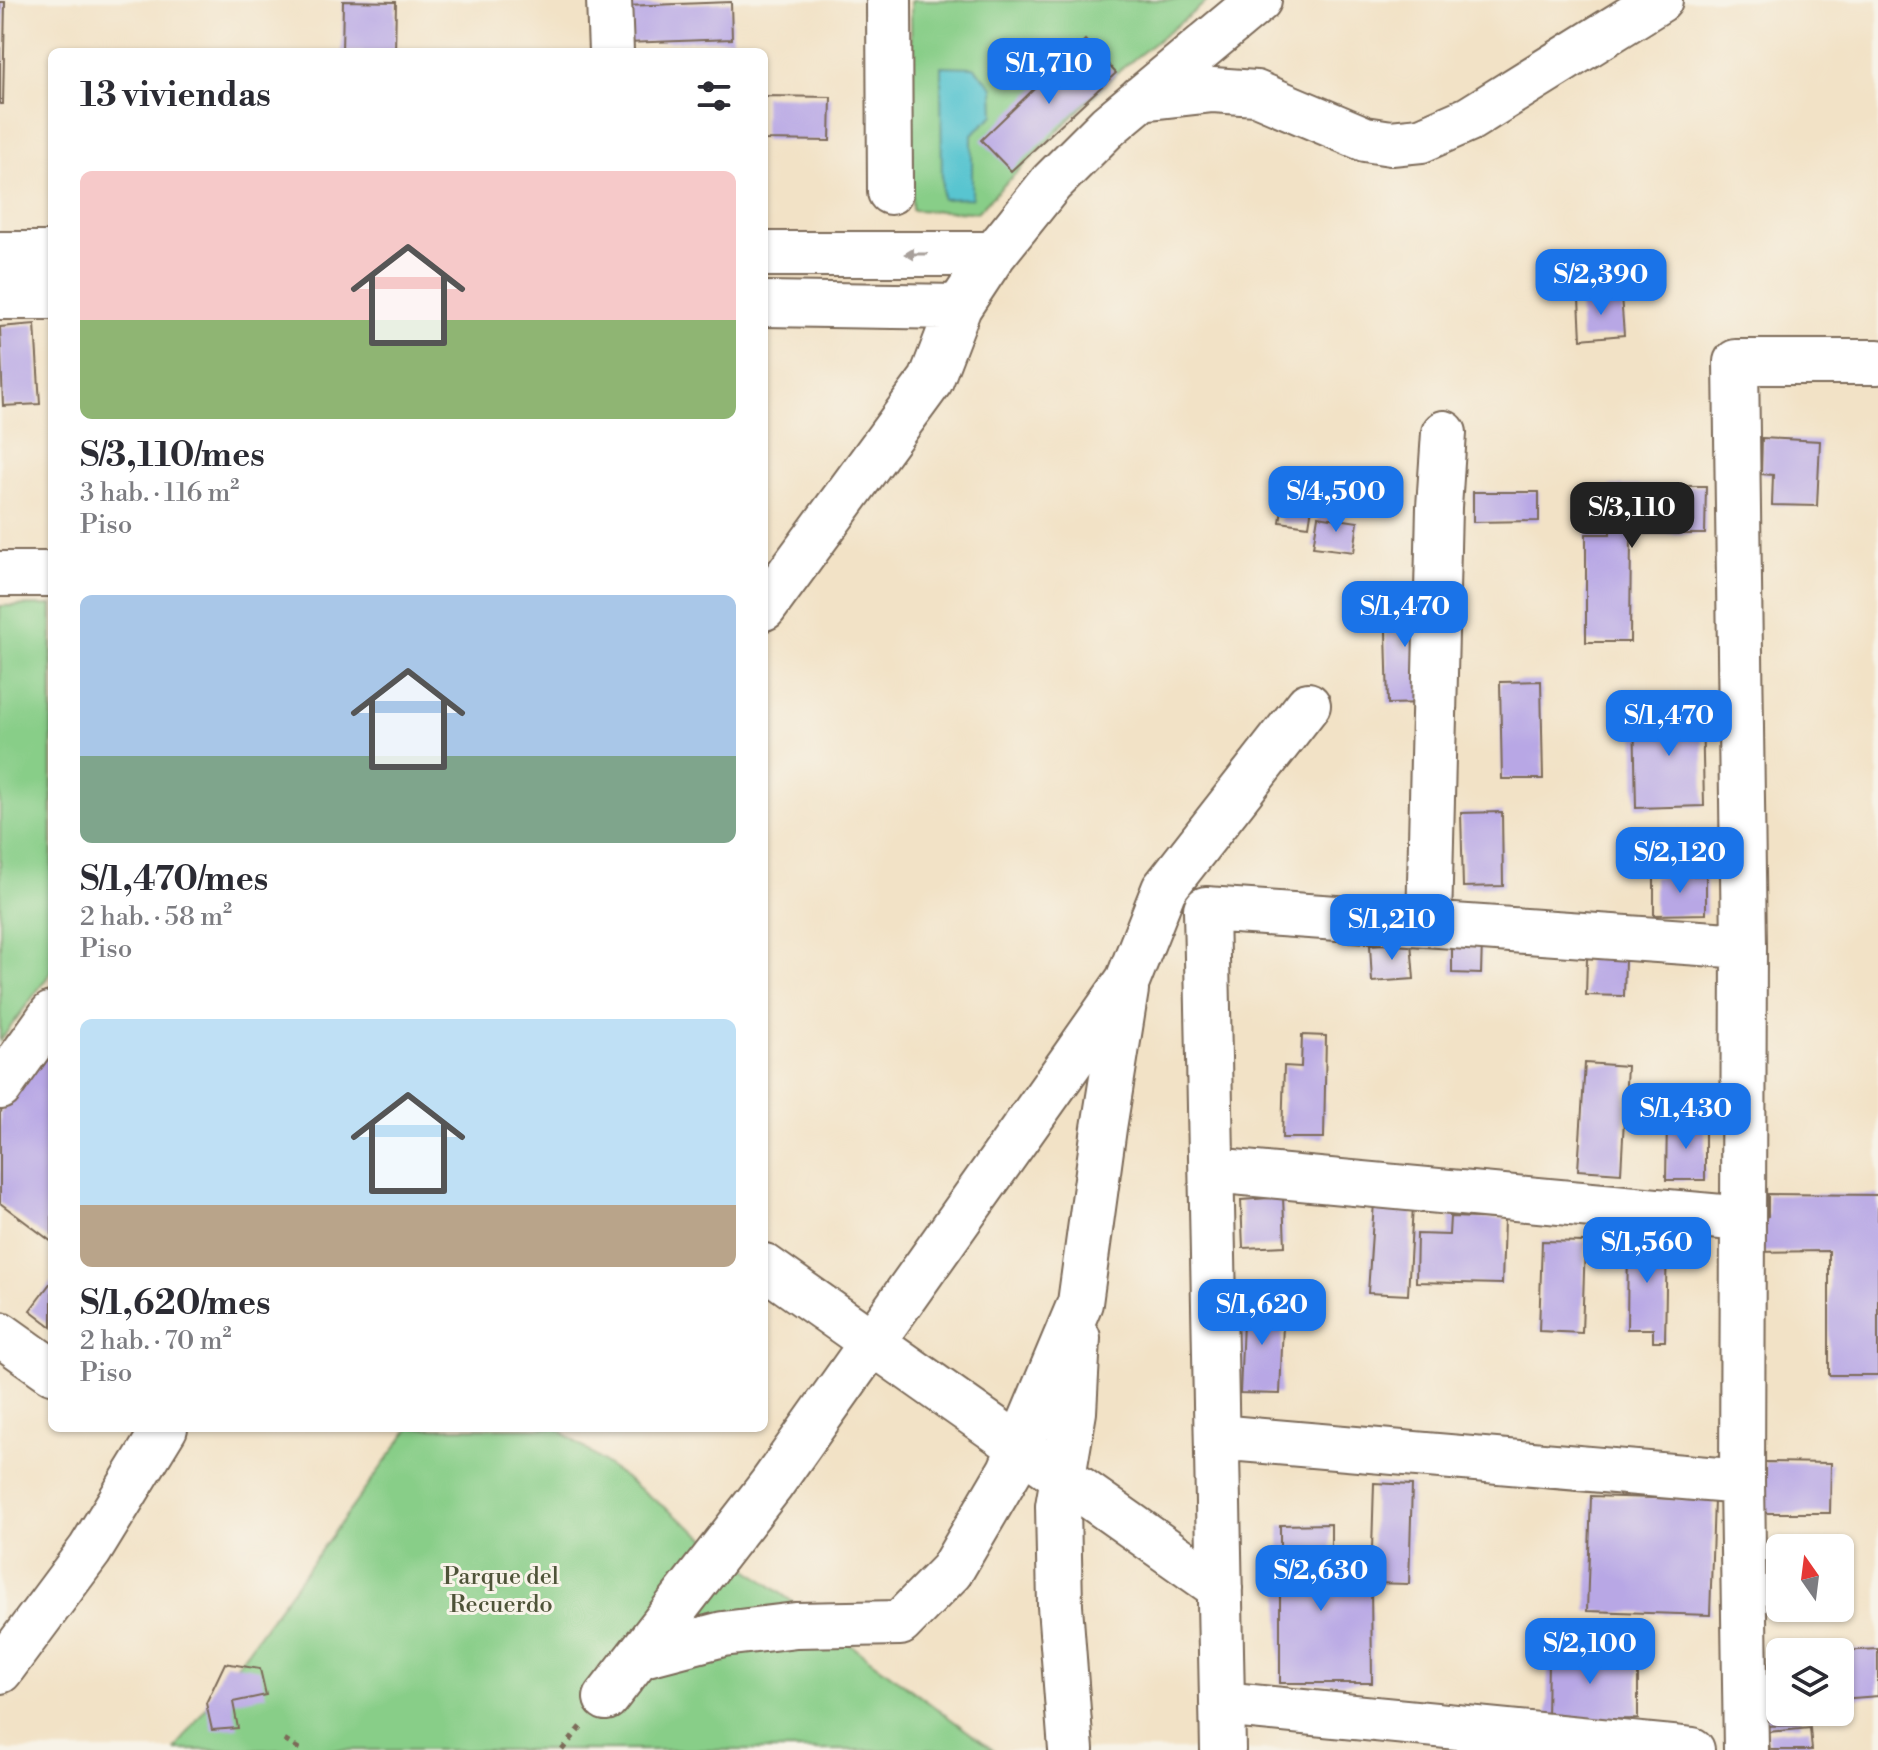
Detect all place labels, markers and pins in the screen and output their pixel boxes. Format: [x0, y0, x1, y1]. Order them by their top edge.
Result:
pin: S/1,710 [975, 38, 1123, 106]
pin: S/2,390 [1527, 249, 1675, 317]
pin: S/4,500 [1262, 466, 1410, 534]
pin: S/3,110 [1558, 482, 1706, 550]
pin: S/1,470 [1331, 581, 1479, 649]
pin: S/1,470 [1595, 690, 1743, 758]
pin: S/2,120 [1606, 827, 1754, 895]
pin: S/1,210 [1318, 894, 1466, 962]
pin: S/1,430 [1612, 1083, 1760, 1151]
pin: S/1,560 [1573, 1217, 1721, 1285]
pin: S/1,620 [1188, 1279, 1336, 1347]
pin: S/2,630 [1247, 1545, 1395, 1613]
pin: S/2,100 [1516, 1618, 1664, 1686]

